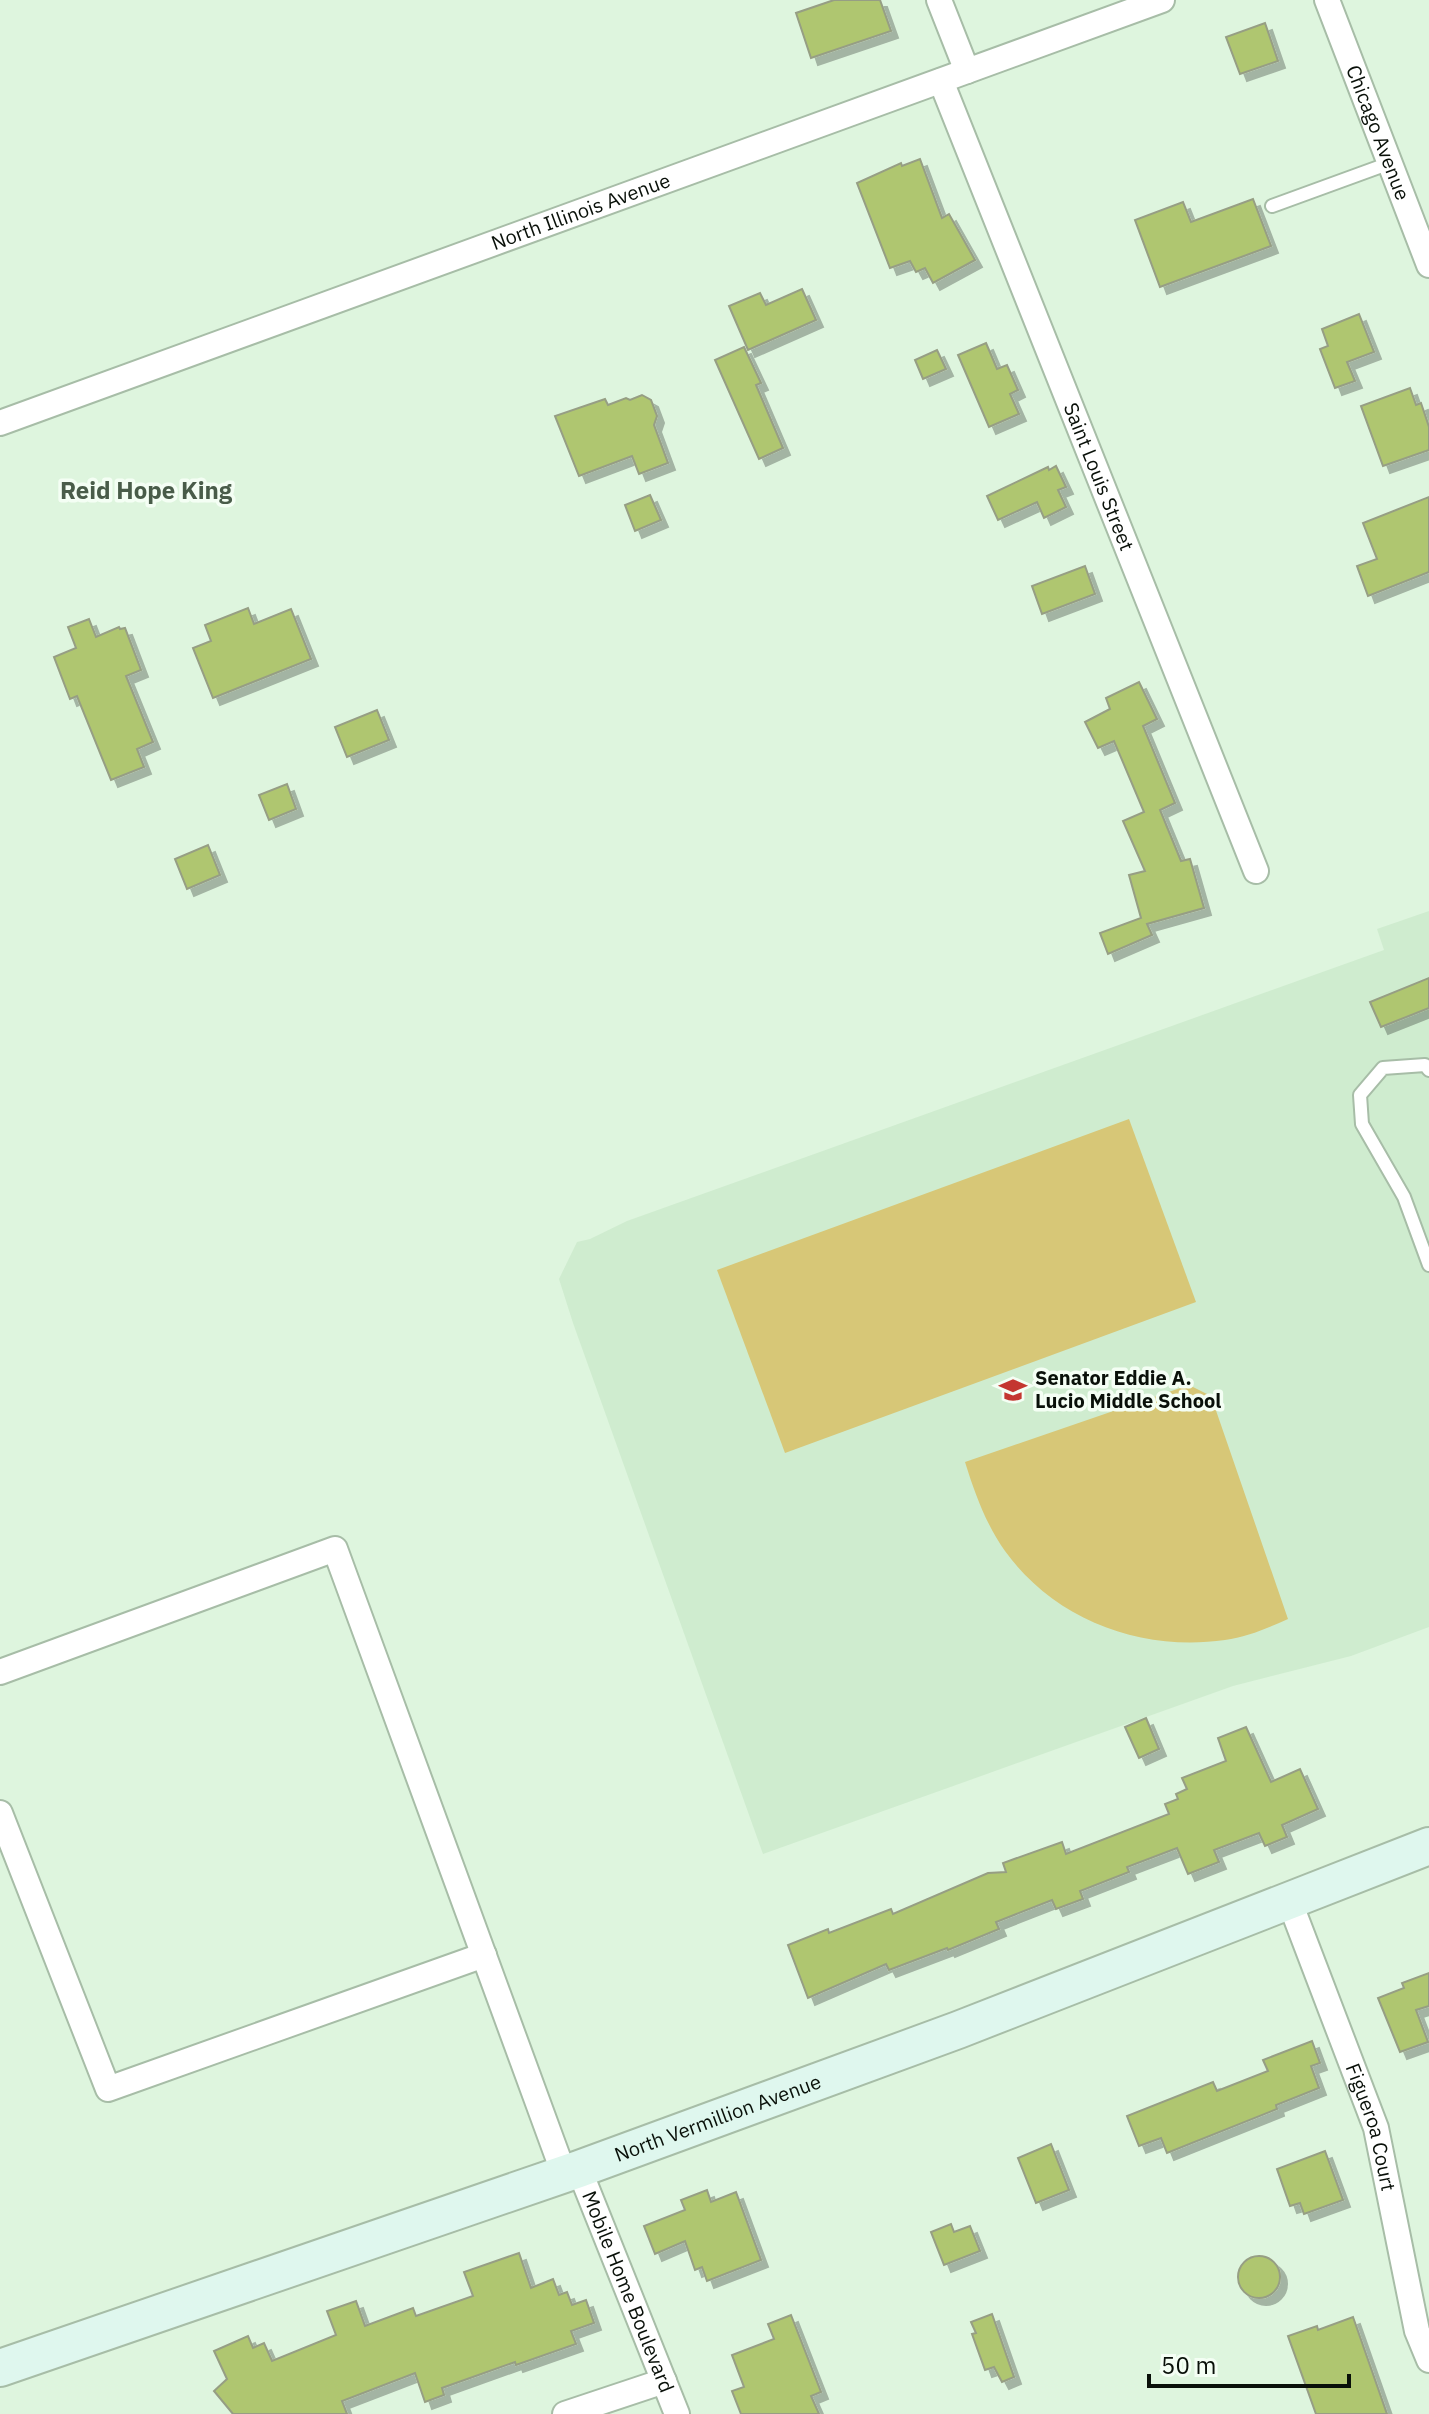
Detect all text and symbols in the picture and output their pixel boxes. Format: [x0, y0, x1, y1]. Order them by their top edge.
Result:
street label: Chicago Avenue [1340, 61, 1417, 204]
street label: North Illinois Avenue [487, 166, 674, 256]
street label: Saint Louis Street [1058, 398, 1141, 555]
district label: Reid Hope King [60, 474, 233, 506]
place label: Senator Eddie A. Lucio Middle School [1035, 1364, 1221, 1414]
school or university icon: Senator Eddie A. Lucio Middle School [998, 1375, 1028, 1405]
street label: Figueroa Court [1340, 2059, 1402, 2193]
street label: North Vermillion Avenue [610, 2067, 825, 2168]
street label: Mobile Home Boulevard [576, 2187, 681, 2396]
scale bar [1149, 2338, 1349, 2388]
text: 50 m [1161, 2349, 1216, 2381]

